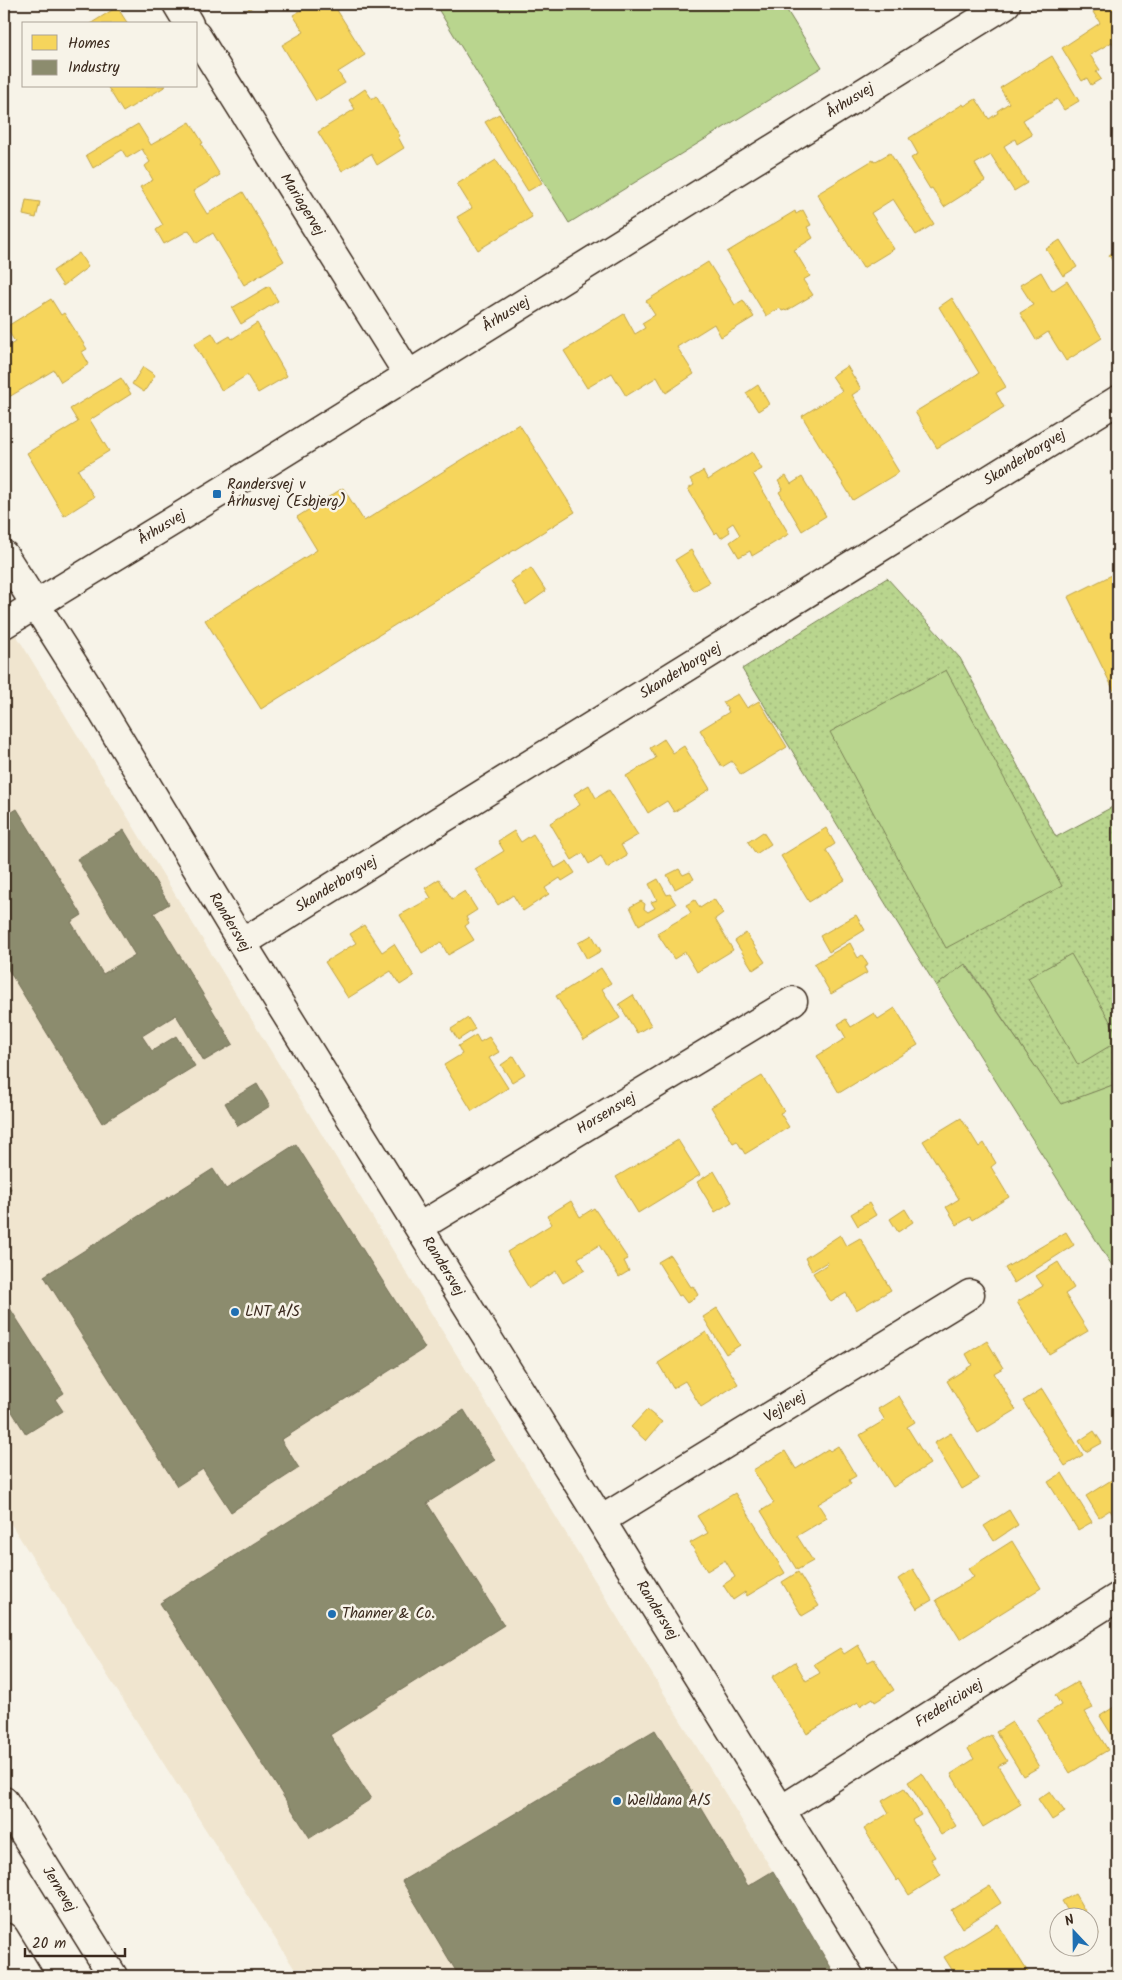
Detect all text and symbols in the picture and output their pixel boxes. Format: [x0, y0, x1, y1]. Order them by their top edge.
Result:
legend [22, 22, 198, 88]
text: Homes [68, 32, 111, 56]
text: Industry [68, 56, 121, 80]
street label: Århusvej [822, 76, 880, 125]
street label: Mariagervej [273, 168, 331, 242]
street label: Århusvej [478, 290, 536, 338]
street label: Skanderborgvej [979, 422, 1072, 492]
place label: Randersvej v Århusvej (Esbjerg) [227, 473, 346, 514]
marker: Randersvej v Århusvej (Esbjerg) [211, 488, 223, 500]
street label: Århusvej [133, 503, 192, 552]
street label: Skanderborgvej [635, 636, 727, 706]
street label: Skanderborgvej [290, 849, 383, 919]
street label: Randersvej [202, 888, 258, 958]
street label: Horsensvej [572, 1086, 642, 1141]
street label: Randersvej [415, 1232, 471, 1302]
place label: LNT A/S [245, 1300, 300, 1324]
marker: LNT A/S [229, 1306, 241, 1318]
street label: Vejlevej [759, 1384, 812, 1429]
street label: Randersvej [629, 1576, 685, 1646]
place label: Thanner & Co. [342, 1602, 435, 1626]
marker: Thanner & Co. [326, 1608, 338, 1620]
street label: Fredericiavej [910, 1672, 989, 1734]
place label: Welldana A/S [627, 1789, 711, 1813]
marker: Welldana A/S [611, 1795, 623, 1807]
street label: Jernevej [35, 1862, 83, 1918]
north arrow [1050, 1908, 1100, 1958]
text: N [1061, 1909, 1078, 1933]
scale bar [25, 1925, 125, 1957]
text: 20 m [32, 1932, 66, 1956]

